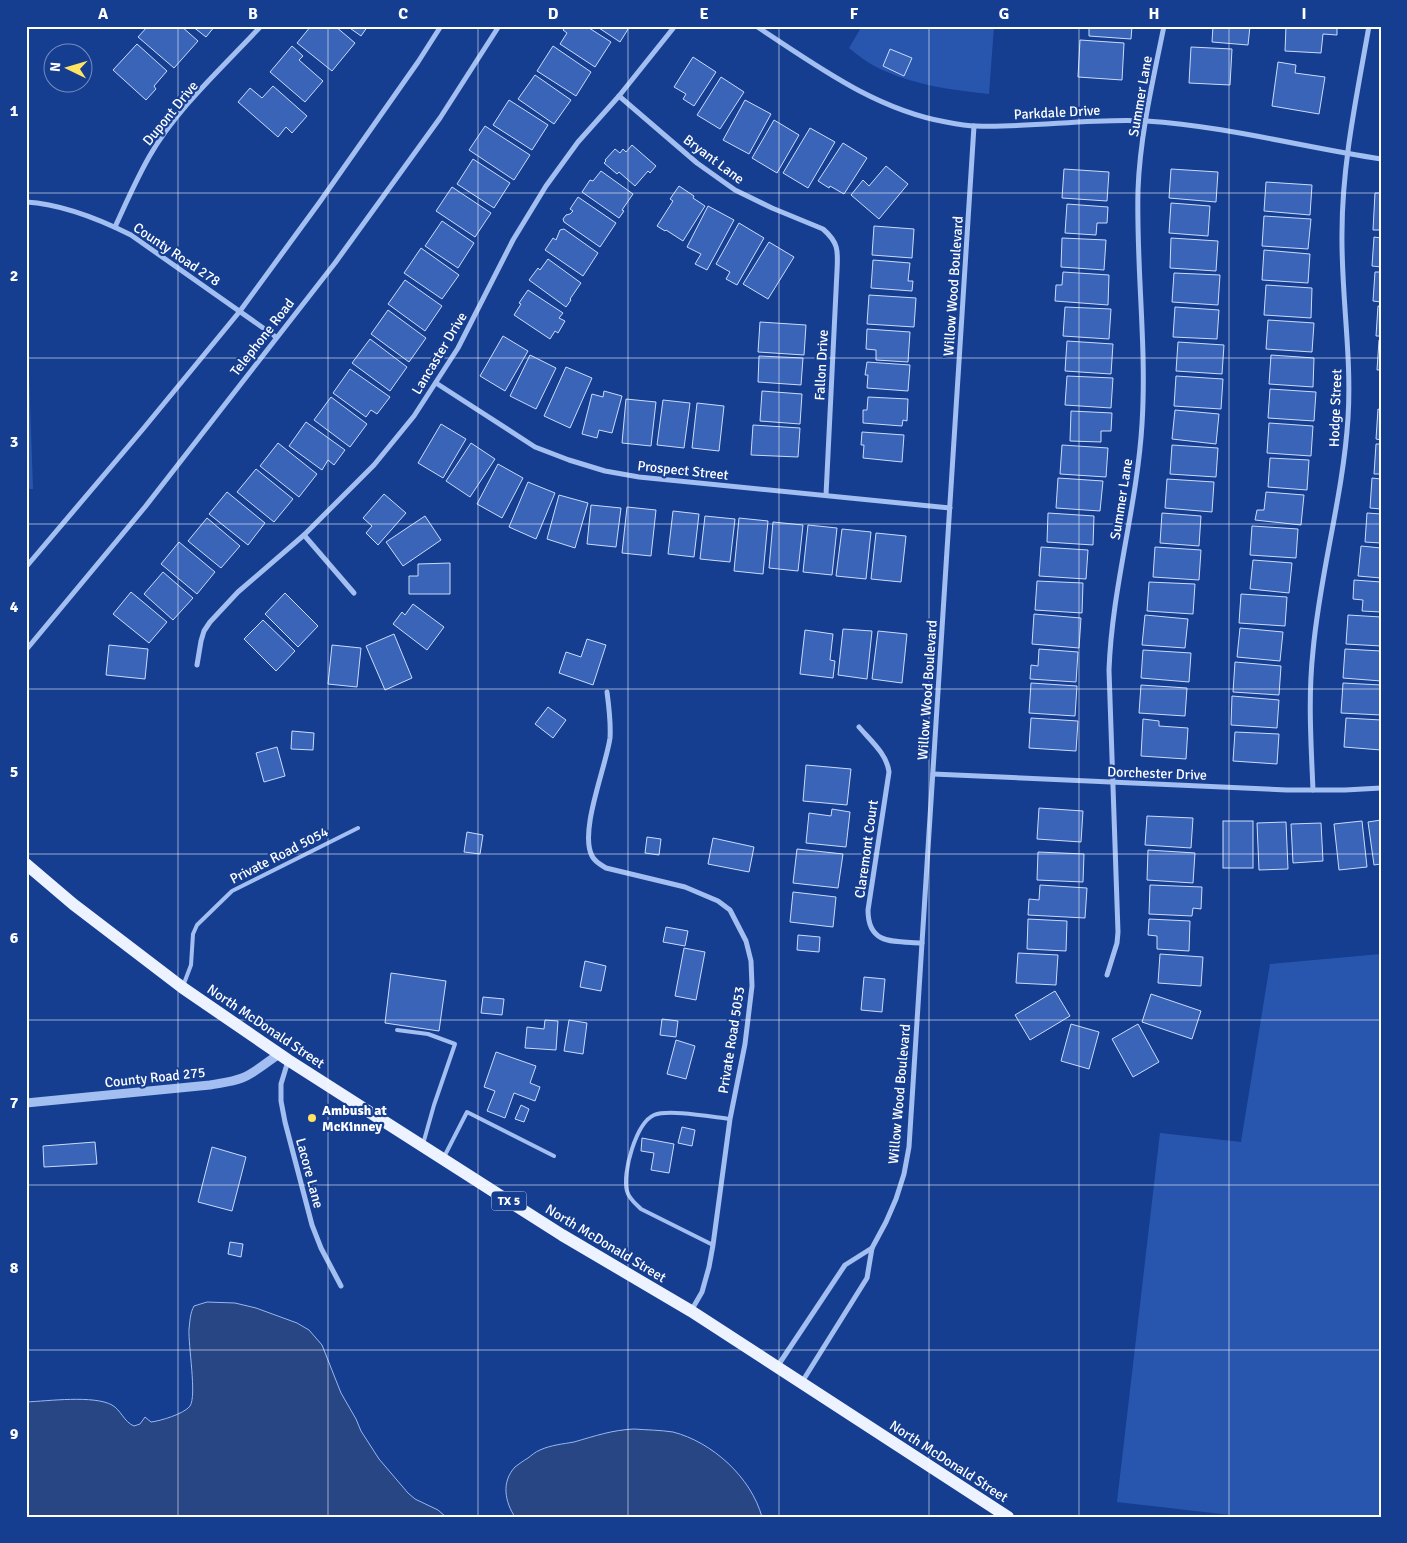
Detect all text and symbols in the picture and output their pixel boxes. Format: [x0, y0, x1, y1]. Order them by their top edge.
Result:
text: A [98, 4, 109, 24]
text: B [248, 4, 258, 24]
text: C [398, 4, 408, 24]
text: D [548, 4, 559, 24]
text: E [699, 4, 709, 24]
text: F [850, 4, 859, 24]
text: G [999, 4, 1009, 24]
text: H [1149, 4, 1159, 24]
text: I [1301, 4, 1307, 24]
north arrow [42, 42, 92, 92]
street label: Summer Lane [1125, 54, 1156, 138]
text: N [47, 61, 64, 73]
street label: Dupont Drive [139, 78, 202, 149]
text: 1 [10, 101, 19, 121]
street label: Parkdale Drive [1013, 102, 1101, 123]
street label: Bryant Lane [680, 131, 747, 188]
street label: Willow Wood Boulevard [940, 215, 967, 357]
street label: County Road 278 [130, 219, 223, 290]
text: 2 [10, 266, 18, 286]
street label: Telephone Road [227, 295, 298, 379]
street label: Lancaster Drive [408, 309, 471, 398]
street label: Fallon Drive [811, 329, 832, 401]
street label: Hodge Street [1326, 369, 1345, 447]
text: 3 [10, 432, 18, 452]
street label: Prospect Street [637, 457, 729, 484]
street label: Summer Lane [1107, 457, 1136, 541]
text: 4 [10, 597, 19, 617]
street label: Willow Wood Boulevard [914, 619, 941, 761]
text: 5 [10, 762, 18, 782]
street label: Dorchester Drive [1107, 763, 1207, 784]
street label: Claremont Court [851, 799, 882, 899]
street label: Private Road 5054 [227, 823, 332, 888]
text: 6 [10, 928, 19, 948]
street label: North McDonald Street [204, 981, 328, 1072]
street label: Private Road 5053 [715, 985, 748, 1095]
street label: Willow Wood Boulevard [885, 1023, 914, 1165]
street label: County Road 275 [104, 1064, 206, 1091]
text: 7 [10, 1093, 19, 1113]
place label: Ambush at McKinney [322, 1102, 387, 1135]
marker: Ambush at McKinney [306, 1112, 318, 1124]
street label: Lacore Lane [292, 1136, 327, 1210]
road number: TX 5 [492, 1192, 526, 1210]
street label: North McDonald Street [542, 1201, 669, 1286]
text: 8 [10, 1258, 19, 1278]
street label: North McDonald Street [886, 1417, 1011, 1506]
text: 9 [10, 1424, 19, 1444]

